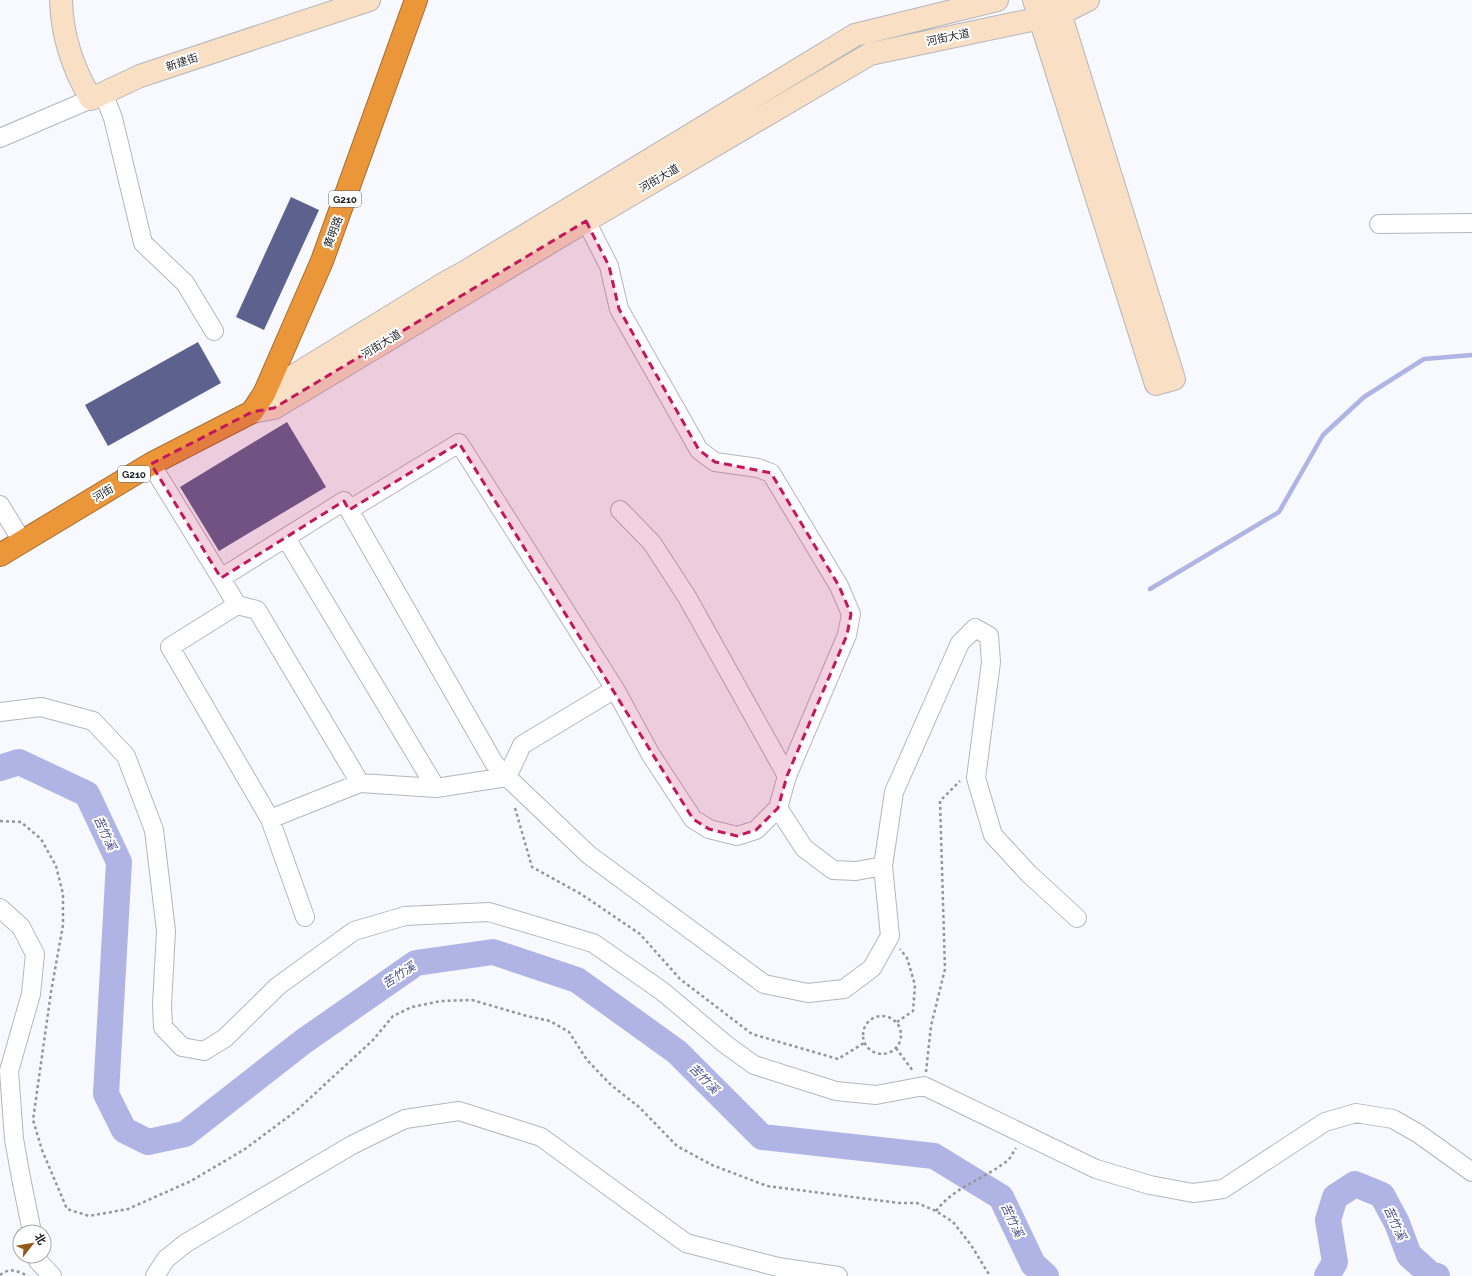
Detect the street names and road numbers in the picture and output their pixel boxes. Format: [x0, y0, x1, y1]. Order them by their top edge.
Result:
street label: 河街大道 [925, 27, 971, 48]
street label: 新建街 [164, 51, 200, 74]
street label: 河街大道 [637, 162, 682, 195]
road number: G210 [329, 191, 361, 207]
street label: 黄明路 [322, 214, 345, 250]
street label: 河街大道 [359, 328, 403, 361]
road number: G210 [118, 466, 150, 482]
street label: 河街 [90, 482, 116, 505]

